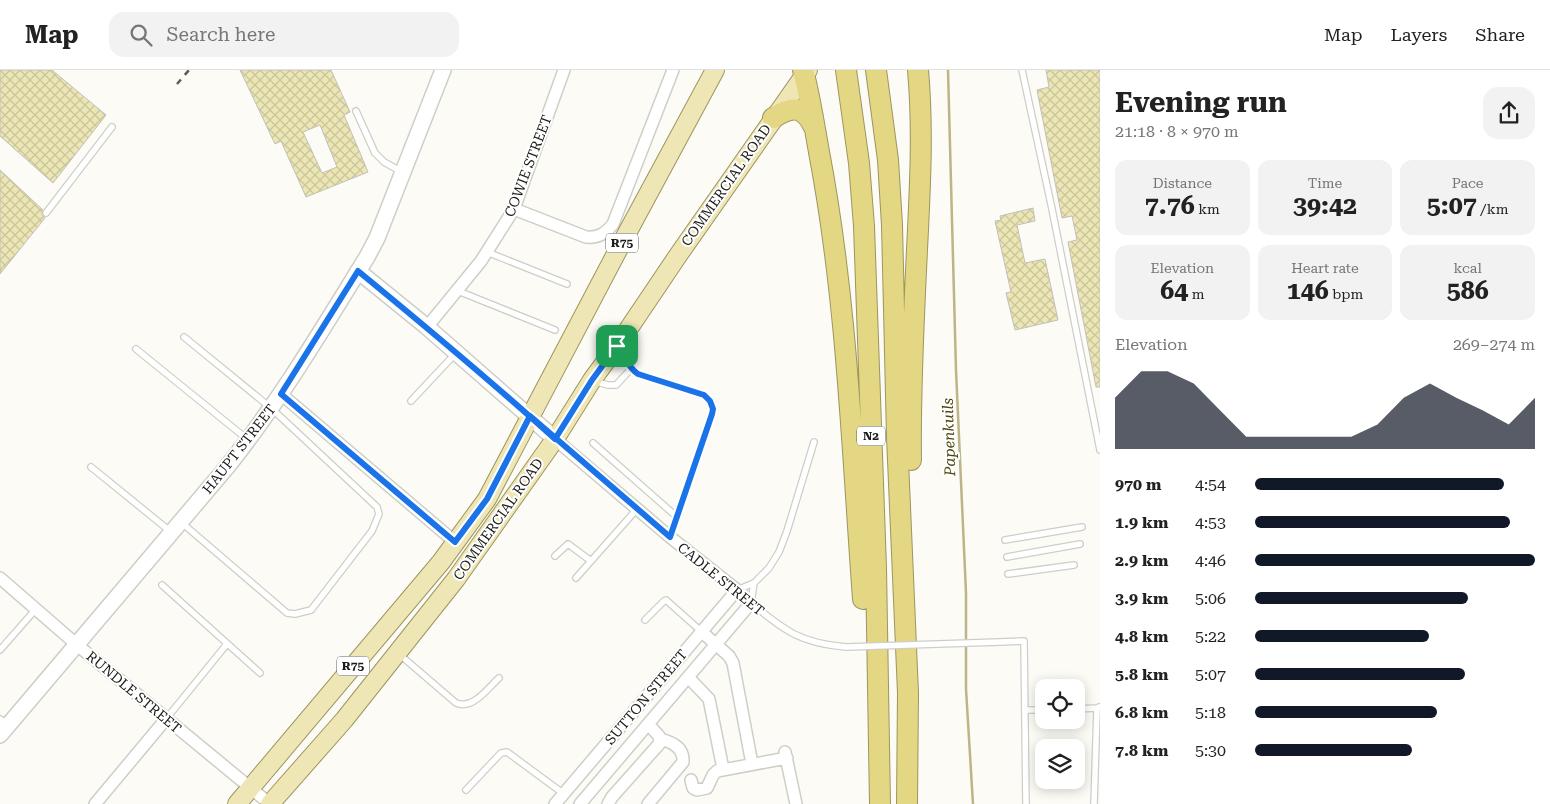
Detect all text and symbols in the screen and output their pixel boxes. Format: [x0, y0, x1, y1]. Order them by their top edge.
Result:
search box [109, 12, 459, 57]
text: Map [25, 21, 79, 49]
icon: search [127, 21, 155, 49]
text: Search here [167, 23, 275, 46]
text: Map [1324, 24, 1363, 45]
text: Layers [1391, 24, 1447, 45]
text: Share [1475, 24, 1525, 45]
text: Evening run [1115, 86, 1287, 119]
button: share [1483, 87, 1535, 139]
street label: COWIE STREET [501, 113, 555, 219]
street label: COMMERCIAL ROAD [678, 121, 774, 249]
text: 21:18 · 8 × 970 m [1115, 122, 1239, 141]
text: Distance [1153, 175, 1212, 191]
text: Time [1308, 175, 1342, 191]
text: Pace [1452, 175, 1483, 191]
text: 7.76 [1145, 191, 1195, 220]
text: 39:42 [1293, 191, 1357, 220]
text: 5:07 [1427, 191, 1477, 220]
text: km [1195, 201, 1220, 217]
text: /km [1477, 201, 1508, 217]
road number: R75 [606, 234, 638, 252]
text: Elevation [1151, 260, 1214, 276]
text: Heart rate [1291, 260, 1359, 276]
text: kcal [1454, 260, 1482, 276]
text: 64 [1160, 276, 1188, 305]
text: 146 [1287, 276, 1329, 305]
text: 586 [1447, 276, 1489, 305]
text: m [1188, 286, 1204, 302]
text: bpm [1329, 286, 1363, 302]
pin [596, 325, 638, 367]
icon: arrive [603, 332, 631, 360]
text: Elevation [1115, 335, 1188, 354]
text: 269–274 m [1453, 335, 1535, 354]
water label: Papenkuils [939, 398, 959, 477]
street label: HAUPT STREET [199, 401, 279, 497]
road number: N2 [857, 426, 885, 446]
street label: COMMERCIAL ROAD [450, 455, 546, 583]
text: 970 m [1115, 475, 1161, 494]
text: 4:54 [1195, 475, 1226, 494]
text: 1.9 km [1115, 513, 1168, 532]
text: 4:53 [1195, 513, 1226, 532]
street label: CADLE STREET [675, 539, 767, 619]
text: 2.9 km [1115, 551, 1168, 570]
text: 4:46 [1195, 551, 1226, 570]
text: 3.9 km [1115, 589, 1168, 608]
text: 5:06 [1195, 589, 1226, 608]
text: 4.8 km [1115, 627, 1168, 646]
text: 5:22 [1195, 627, 1226, 646]
street label: SUTTON STREET [602, 646, 690, 748]
street label: RUNDLE STREET [83, 648, 185, 736]
road number: R75 [337, 656, 369, 676]
text: 5.8 km [1115, 665, 1168, 684]
text: 5:07 [1195, 665, 1226, 684]
map controls [1035, 679, 1085, 789]
button: locate [1035, 679, 1085, 729]
text: 6.8 km [1115, 703, 1168, 722]
text: 5:18 [1195, 703, 1226, 722]
button: layers [1035, 739, 1085, 789]
text: 7.8 km [1115, 741, 1168, 760]
text: 5:30 [1195, 741, 1226, 760]

